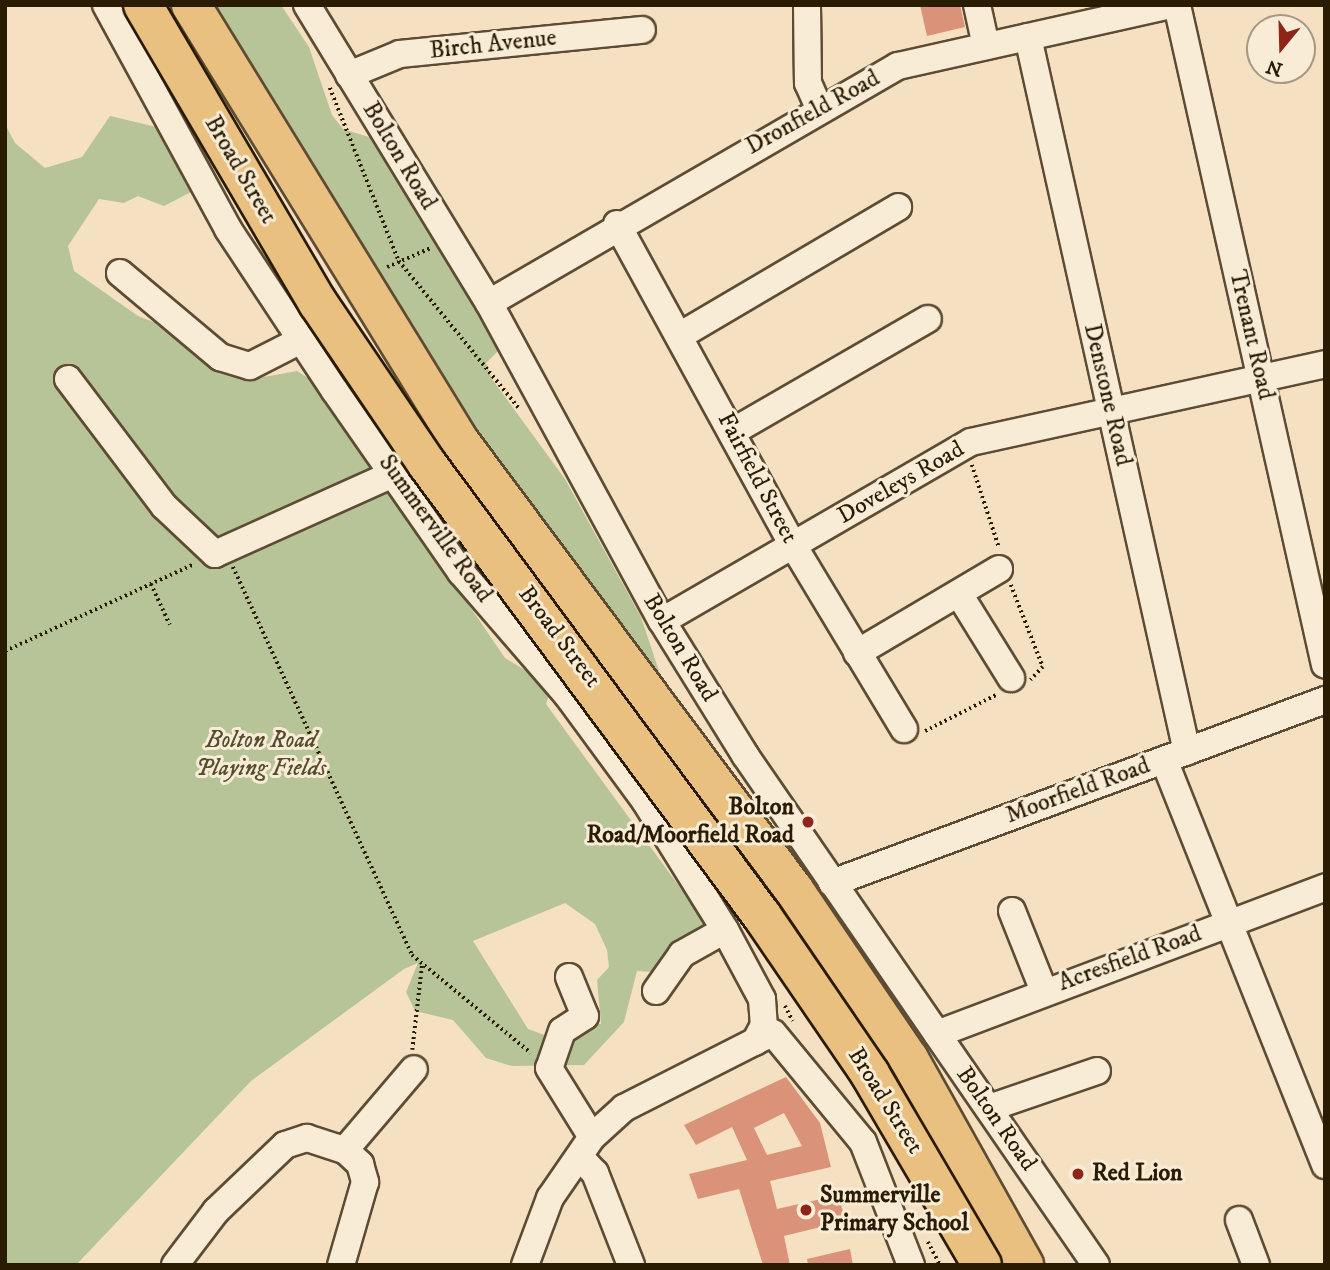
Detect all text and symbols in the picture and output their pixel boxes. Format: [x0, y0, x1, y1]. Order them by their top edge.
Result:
north arrow [1246, 14, 1316, 84]
street label: Birch Avenue [428, 24, 558, 66]
text: N [1264, 54, 1286, 81]
street label: Dronfield Road [741, 64, 885, 162]
street label: Bolton Road [356, 97, 442, 215]
street label: Broad Street [198, 111, 282, 229]
street label: Trenant Road [1222, 267, 1280, 403]
street label: Denstone Road [1077, 321, 1137, 469]
street label: Fairfield Street [711, 408, 803, 548]
street label: Doveleys Road [833, 435, 969, 531]
street label: Summerville Road [372, 450, 498, 608]
street label: Broad Street [511, 581, 607, 693]
street label: Bolton Road [637, 589, 723, 707]
park label: Bolton Road Playing Fields [196, 727, 326, 783]
street label: Moorfield Road [1002, 752, 1154, 830]
place label: Bolton Road/Moorfield Road [586, 794, 794, 850]
marker: Bolton Road/Moorfield Road [800, 814, 816, 830]
street label: Acresfield Road [1055, 920, 1205, 998]
street label: Broad Street [841, 1043, 929, 1159]
street label: Bolton Road [950, 1061, 1042, 1177]
place label: Red Lion [1092, 1160, 1183, 1188]
marker: Red Lion [1070, 1166, 1086, 1182]
place label: Summerville Primary School [820, 1182, 969, 1238]
marker: Summerville Primary School [798, 1202, 814, 1218]

